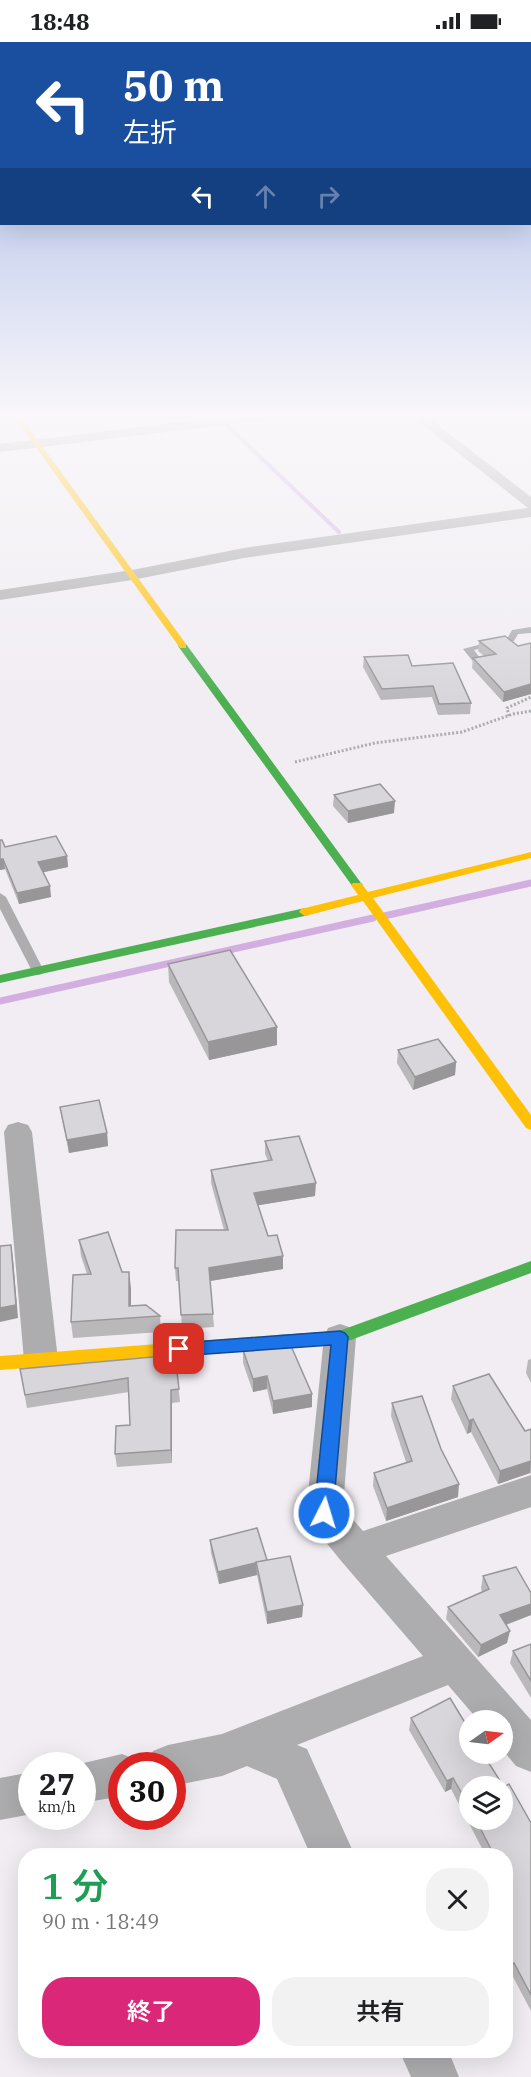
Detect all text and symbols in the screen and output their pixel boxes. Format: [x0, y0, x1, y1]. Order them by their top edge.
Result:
text: 18:48 [30, 7, 89, 36]
text: 50 m [123, 58, 224, 113]
icon: left [24, 66, 102, 144]
text: 左折 [123, 114, 177, 149]
icon: left [186, 180, 219, 213]
icon: ahead [249, 180, 282, 213]
icon: right [312, 180, 345, 213]
pin [153, 1323, 204, 1374]
icon: arrive [162, 1332, 195, 1365]
position arrow [292, 1481, 356, 1545]
north arrow [459, 1710, 513, 1764]
map controls [459, 1710, 513, 1830]
speed limit sign: 30 [108, 1752, 186, 1830]
text: 27 [39, 1764, 75, 1803]
button: layers [459, 1776, 513, 1830]
text: km/h [38, 1797, 76, 1816]
text: 1 分 [42, 1862, 108, 1909]
button: close [426, 1868, 489, 1931]
text: 90 m · 18:49 [42, 1908, 159, 1935]
button: 終了 [42, 1977, 260, 2046]
button: 共有 [272, 1977, 489, 2046]

